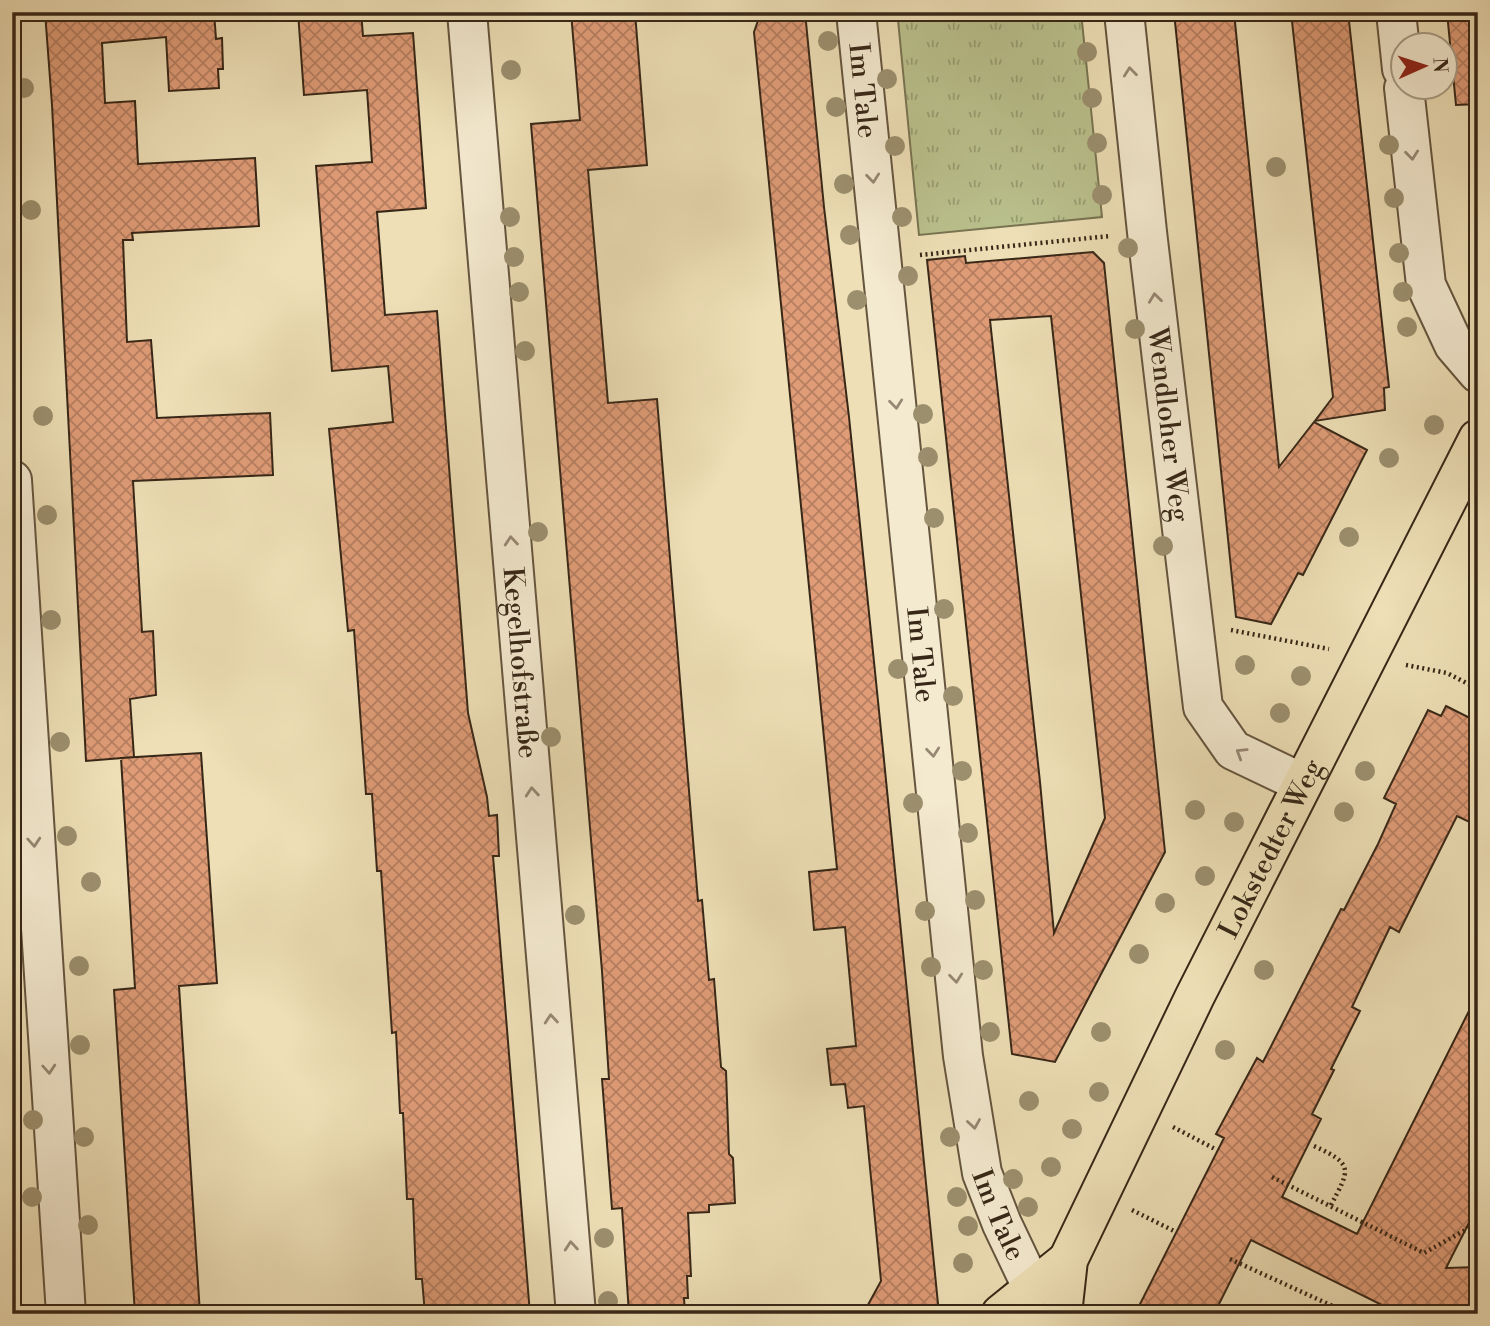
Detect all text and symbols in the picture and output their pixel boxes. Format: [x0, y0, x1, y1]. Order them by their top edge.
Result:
north arrow [1388, 32, 1458, 102]
street label: Im Tale [840, 41, 885, 140]
text: N [1428, 57, 1452, 73]
one-way arrow [1123, 66, 1138, 77]
one-way arrow [1404, 150, 1419, 161]
one-way arrow [865, 172, 880, 183]
one-way arrow [1147, 292, 1162, 304]
street label: Wendloher Weg [1139, 325, 1197, 524]
one-way arrow [889, 398, 904, 410]
one-way arrow [504, 535, 519, 546]
street label: Kegelhofstraße [495, 566, 545, 760]
street label: Im Tale [898, 605, 943, 704]
one-way arrow [926, 746, 941, 758]
one-way arrow [1236, 748, 1249, 761]
street label: Lokstedter Weg [1211, 753, 1332, 944]
one-way arrow [525, 787, 540, 798]
one-way arrow [27, 837, 42, 848]
one-way arrow [948, 973, 963, 984]
one-way arrow [544, 1013, 559, 1024]
one-way arrow [42, 1064, 57, 1075]
one-way arrow [966, 1118, 981, 1129]
street label: Im Tale [963, 1165, 1033, 1266]
one-way arrow [563, 1240, 578, 1252]

